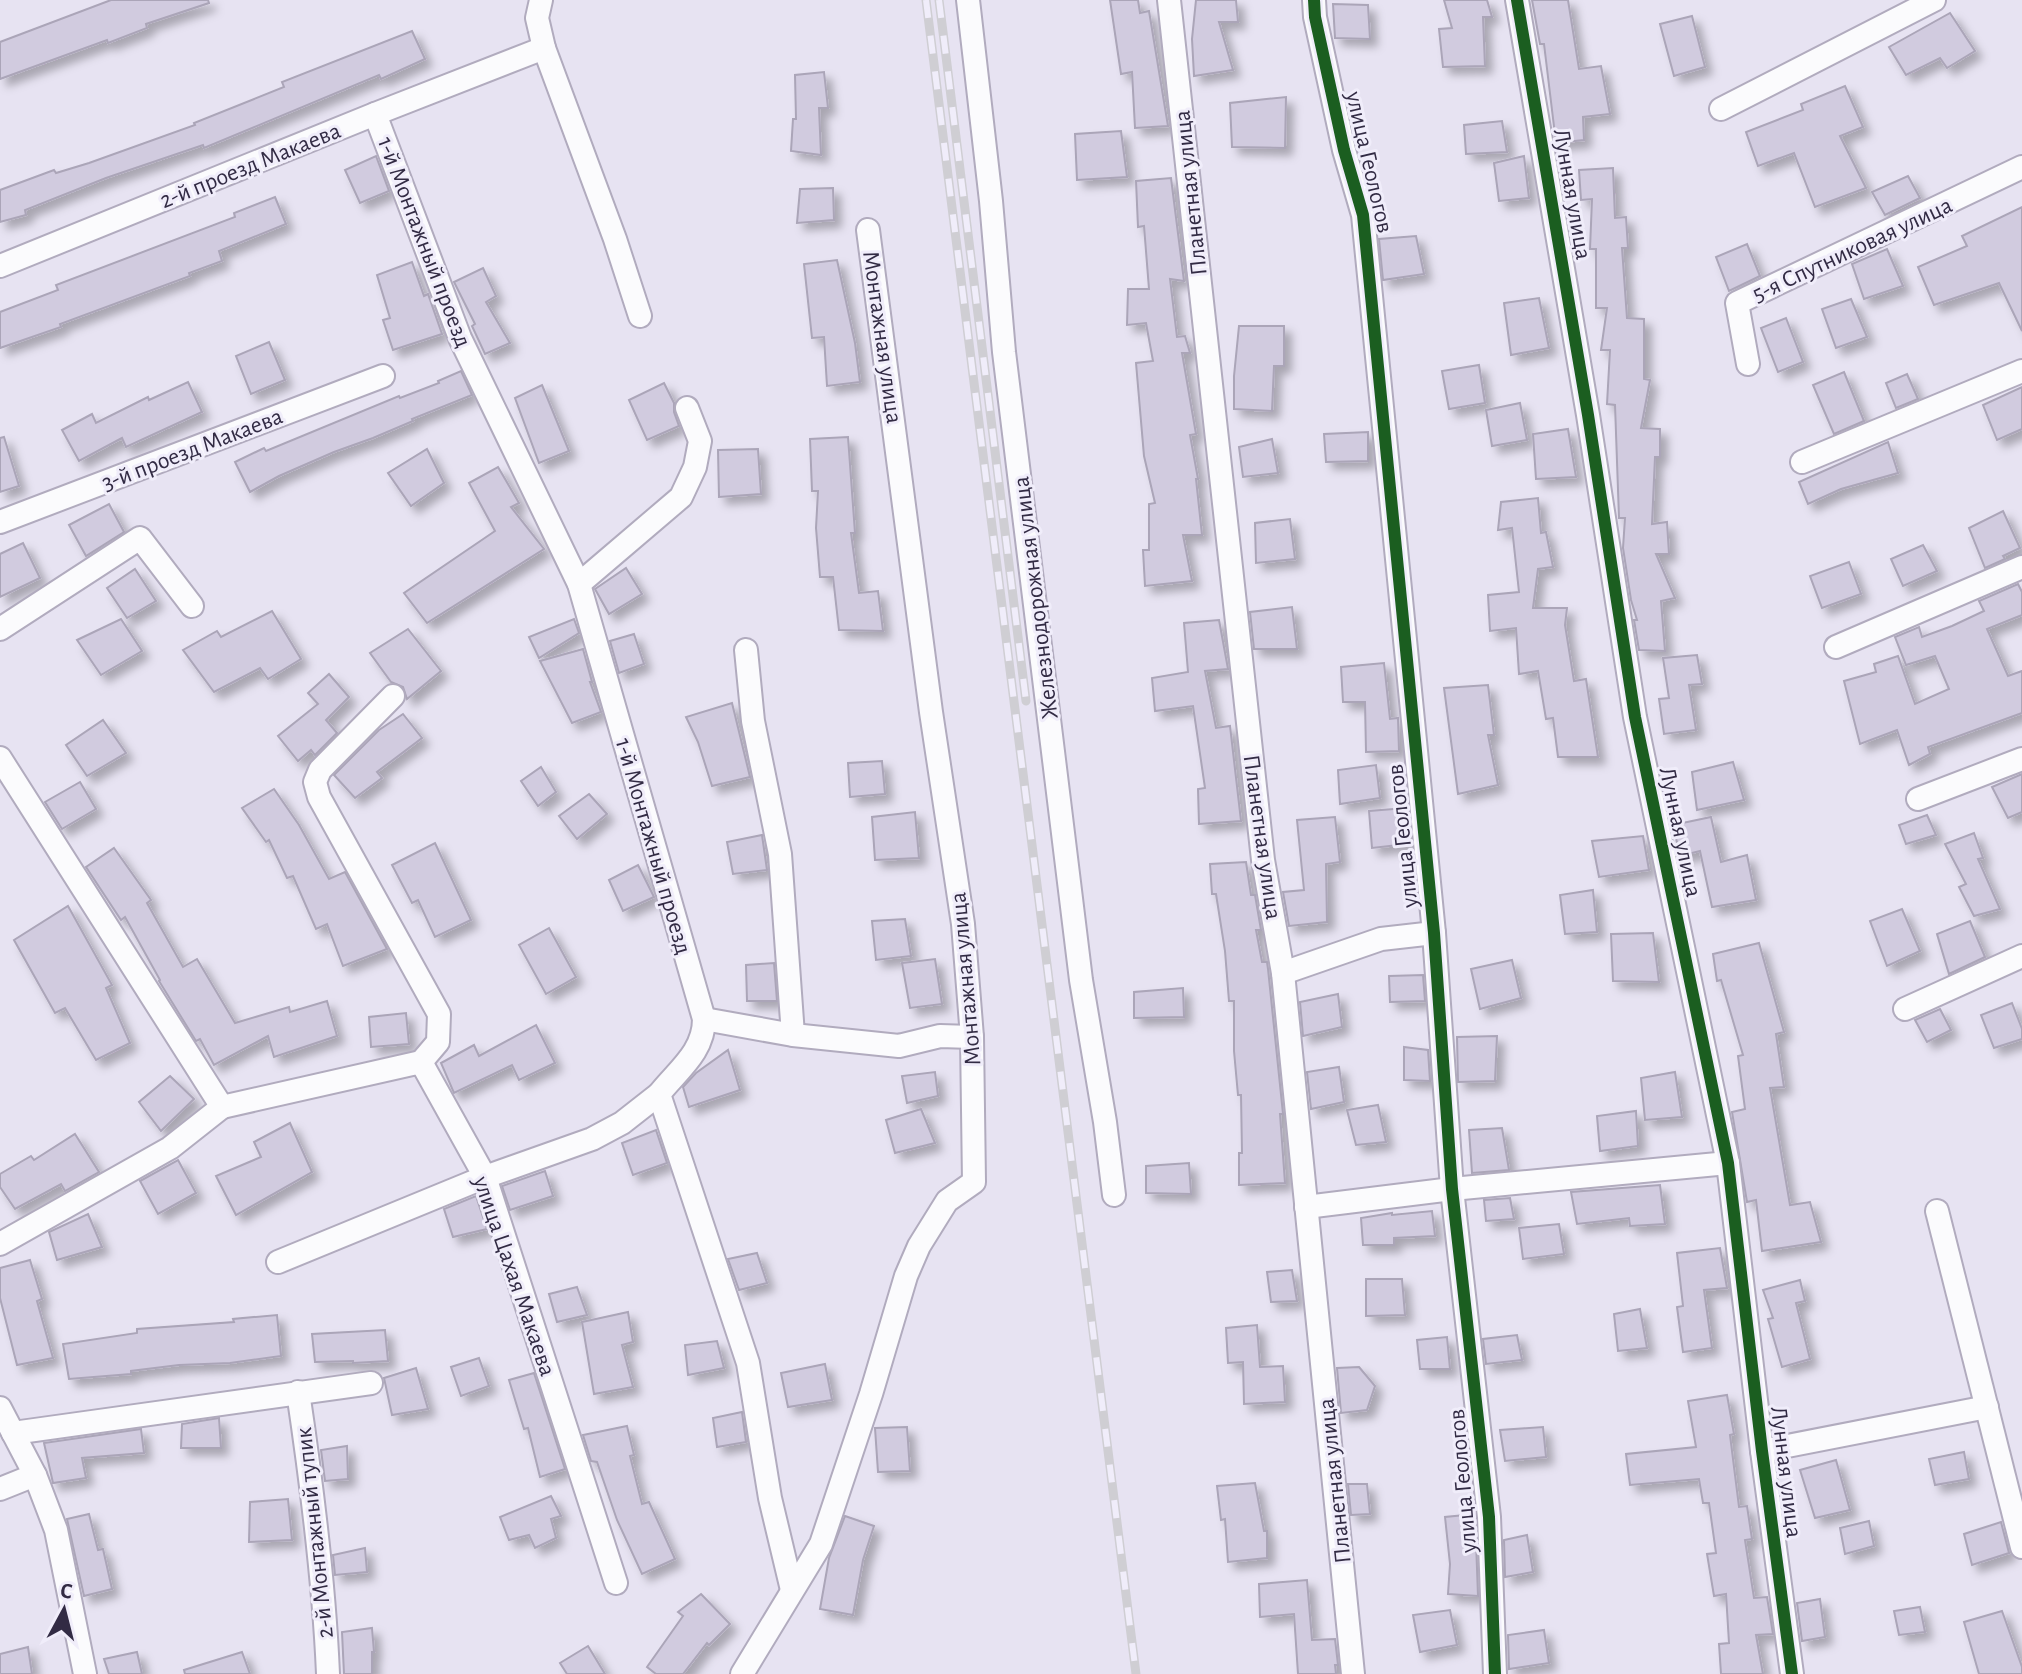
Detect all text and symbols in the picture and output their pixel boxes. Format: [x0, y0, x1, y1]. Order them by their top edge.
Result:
street label: улица Геологов [1341, 88, 1397, 235]
street label: Планетная улица [1170, 109, 1212, 277]
street label: 2-й проезд Макаева [157, 119, 344, 213]
street label: Лунная улица [1549, 127, 1595, 261]
street label: 1-й Монтажный проезд [373, 134, 475, 351]
street label: 5-я Спутниковая улица [1749, 193, 1956, 307]
street label: Монтажная улица [858, 249, 906, 425]
street label: 3-й проезд Макаева [99, 404, 286, 495]
street label: Железнодорожная улица [1009, 475, 1063, 721]
street label: 1-й Монтажный проезд [611, 736, 695, 957]
street label: Планетная улица [1239, 753, 1285, 921]
street label: улица Геологов [1384, 763, 1423, 910]
street label: Лунная улица [1655, 765, 1706, 899]
street label: Монтажная улица [946, 891, 986, 1067]
street label: улица Цахая Макаева [468, 1172, 560, 1379]
street label: Планетная улица [1314, 1397, 1356, 1565]
street label: Лунная улица [1766, 1405, 1806, 1539]
street label: улица Геологов [1445, 1408, 1481, 1555]
street label: 2-й Монтажный тупик [292, 1426, 338, 1639]
north arrow [24, 1570, 104, 1650]
text: С [59, 1579, 74, 1603]

